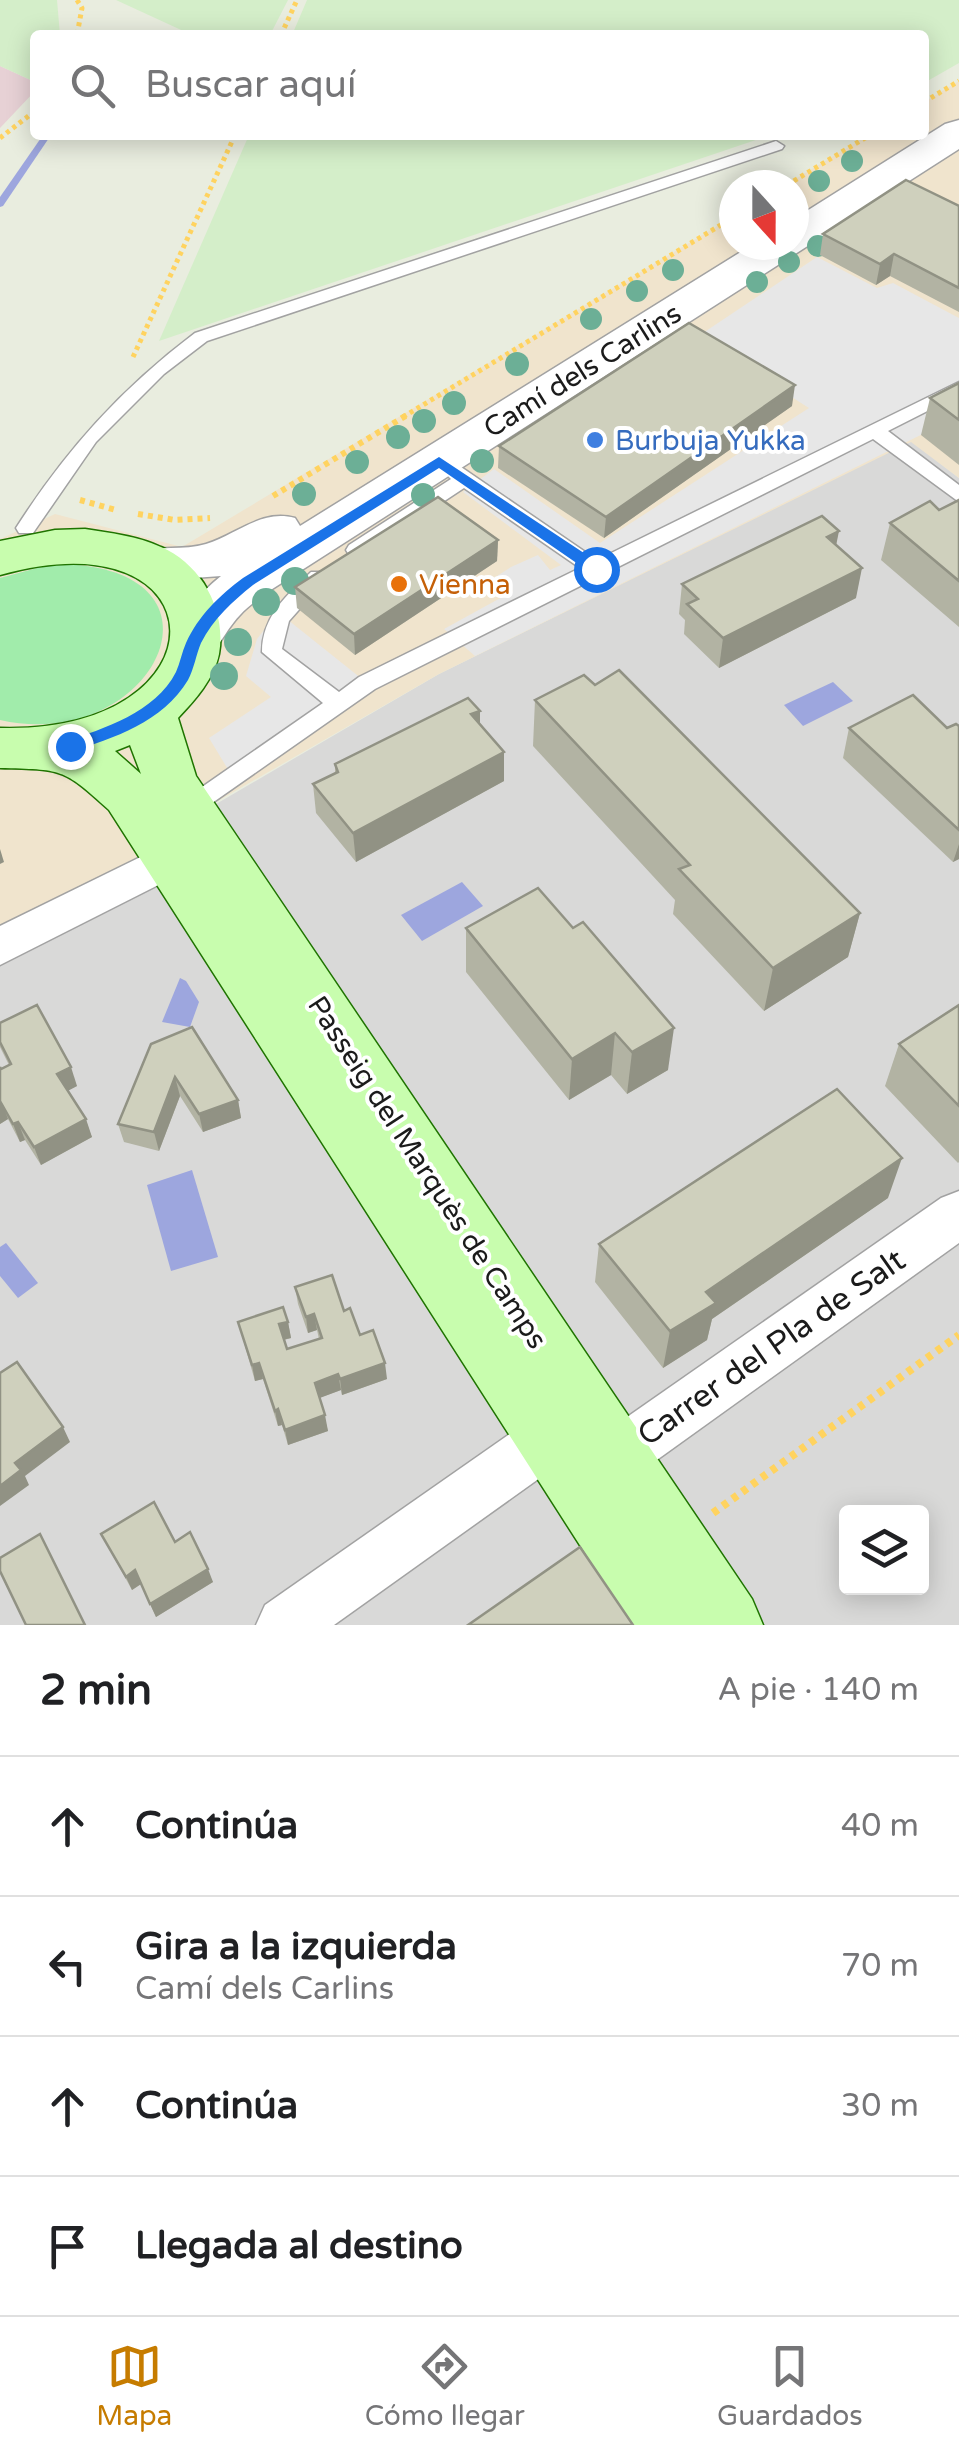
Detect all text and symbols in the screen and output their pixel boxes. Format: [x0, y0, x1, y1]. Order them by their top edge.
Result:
search box [30, 30, 929, 140]
icon: search [65, 58, 120, 113]
text: Buscar aquí [145, 62, 356, 108]
north arrow [719, 170, 809, 260]
street label: Camí dels Carlins [477, 296, 688, 445]
place label: Burbuja Yukka [615, 424, 806, 458]
marker: Burbuja Yukka [584, 429, 606, 451]
route start [574, 547, 620, 593]
place label: Vienna [419, 568, 511, 602]
marker: Vienna [388, 573, 410, 595]
route end [48, 724, 94, 770]
street label: Passeig del Marquès de Camps [300, 990, 554, 1355]
street label: Carrer del Pla de Salt [631, 1241, 913, 1454]
map controls [839, 1505, 929, 1595]
button: layers [839, 1505, 929, 1595]
text: 2 min [40, 1665, 152, 1716]
text: A pie · 140 m [718, 1671, 919, 1709]
icon: ahead [40, 1799, 95, 1854]
text: Continúa [135, 1803, 298, 1849]
text: 40 m [841, 1807, 919, 1845]
text: Gira a la izquierda [135, 1924, 457, 1970]
icon: left [40, 1939, 95, 1994]
text: 70 m [841, 1947, 919, 1985]
text: Camí dels Carlins [135, 1970, 394, 2008]
icon: ahead [40, 2079, 95, 2134]
text: Continúa [135, 2083, 298, 2129]
text: 30 m [841, 2087, 919, 2125]
icon: arrive [40, 2219, 95, 2274]
text: Llegada al destino [135, 2223, 463, 2269]
tab: Mapa [96, 2339, 172, 2433]
tab: Cómo llegar [365, 2339, 525, 2433]
tab: Guardados [717, 2339, 863, 2433]

